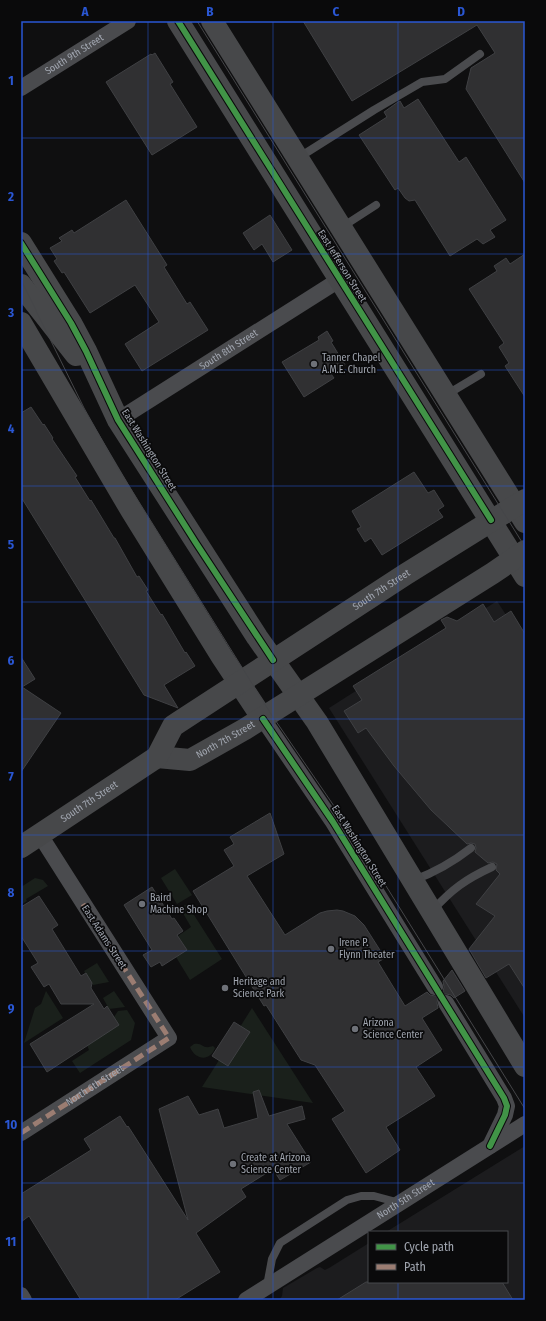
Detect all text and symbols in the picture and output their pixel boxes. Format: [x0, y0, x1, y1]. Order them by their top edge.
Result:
text: A [80, 4, 89, 19]
text: B [206, 4, 214, 19]
text: C [333, 4, 340, 19]
text: D [457, 4, 465, 19]
street label: South 9th Street [43, 31, 107, 77]
text: 1 [8, 73, 14, 88]
text: 2 [7, 189, 14, 204]
street label: East Jefferson Street [315, 228, 369, 305]
text: 3 [7, 305, 14, 320]
street label: South 8th Street [197, 327, 261, 373]
place label: Tanner Chapel A.M.E. Church [322, 352, 381, 376]
marker: Tanner Chapel A.M.E. Church [309, 359, 319, 369]
street label: East Washington Street [119, 407, 179, 494]
text: 4 [8, 421, 15, 436]
text: 5 [8, 537, 14, 552]
street label: South 7th Street [351, 566, 413, 613]
text: 6 [8, 653, 15, 668]
street label: North 7th Street [194, 718, 258, 761]
text: 7 [8, 769, 14, 784]
street label: South 7th Street [59, 778, 121, 825]
street label: East Washington Street [329, 803, 389, 890]
text: 8 [8, 885, 15, 900]
place label: Baird Machine Shop [150, 892, 207, 916]
marker: Baird Machine Shop [137, 899, 147, 909]
street label: East Adams Street [79, 903, 129, 972]
place label: Irene P. Flynn Theater [339, 937, 395, 961]
marker: Irene P. Flynn Theater [326, 944, 336, 954]
place label: Heritage and Science Park [233, 976, 285, 1000]
marker: Heritage and Science Park [220, 983, 230, 993]
text: 9 [8, 1001, 15, 1016]
place label: Arizona Science Center [363, 1017, 424, 1041]
marker: Arizona Science Center [350, 1024, 360, 1034]
street label: North 6th Street [64, 1062, 127, 1108]
text: 10 [5, 1117, 17, 1132]
place label: Create at Arizona Science Center [241, 1152, 310, 1176]
marker: Create at Arizona Science Center [228, 1159, 238, 1169]
street label: North 5th Street [375, 1176, 438, 1222]
legend [368, 1231, 508, 1283]
text: 11 [6, 1234, 16, 1249]
text: Cycle path [404, 1240, 454, 1254]
text: Path [404, 1260, 426, 1274]

